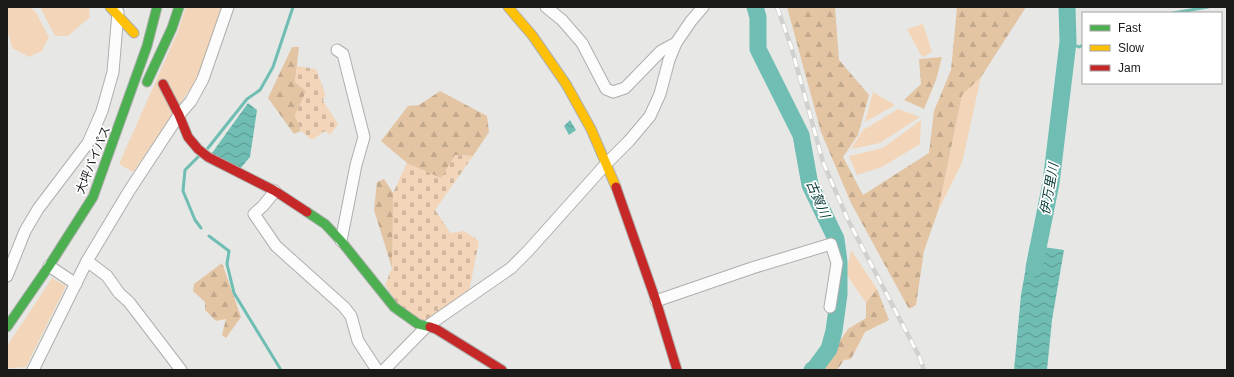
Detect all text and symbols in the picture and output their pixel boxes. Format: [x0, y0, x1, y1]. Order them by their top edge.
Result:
legend [1082, 12, 1222, 84]
text: Fast [1118, 21, 1142, 35]
text: Slow [1118, 41, 1144, 55]
text: Jam [1118, 61, 1141, 75]
street label: 大坪バイパス [73, 124, 113, 196]
water label: 伊万里川 [1037, 160, 1061, 216]
water label: 古賀川 [803, 178, 833, 222]

